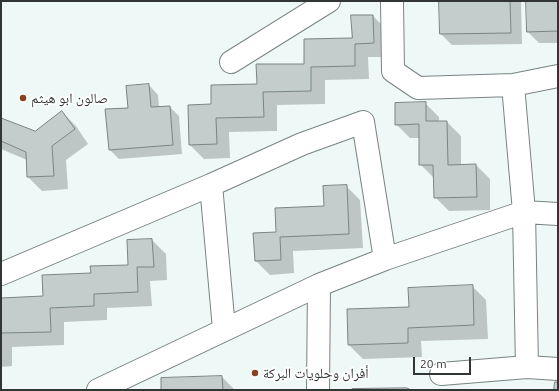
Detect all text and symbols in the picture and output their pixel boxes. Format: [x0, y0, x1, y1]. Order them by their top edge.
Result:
place label: صالون ابو هيثم [31, 90, 108, 106]
marker: صالون ابو هيثم [18, 93, 28, 103]
scale bar [415, 349, 473, 375]
text: 20 m [420, 357, 447, 370]
place label: أفران وحلويات البركة [263, 365, 369, 381]
marker: أفران وحلويات البركة [250, 368, 260, 378]

